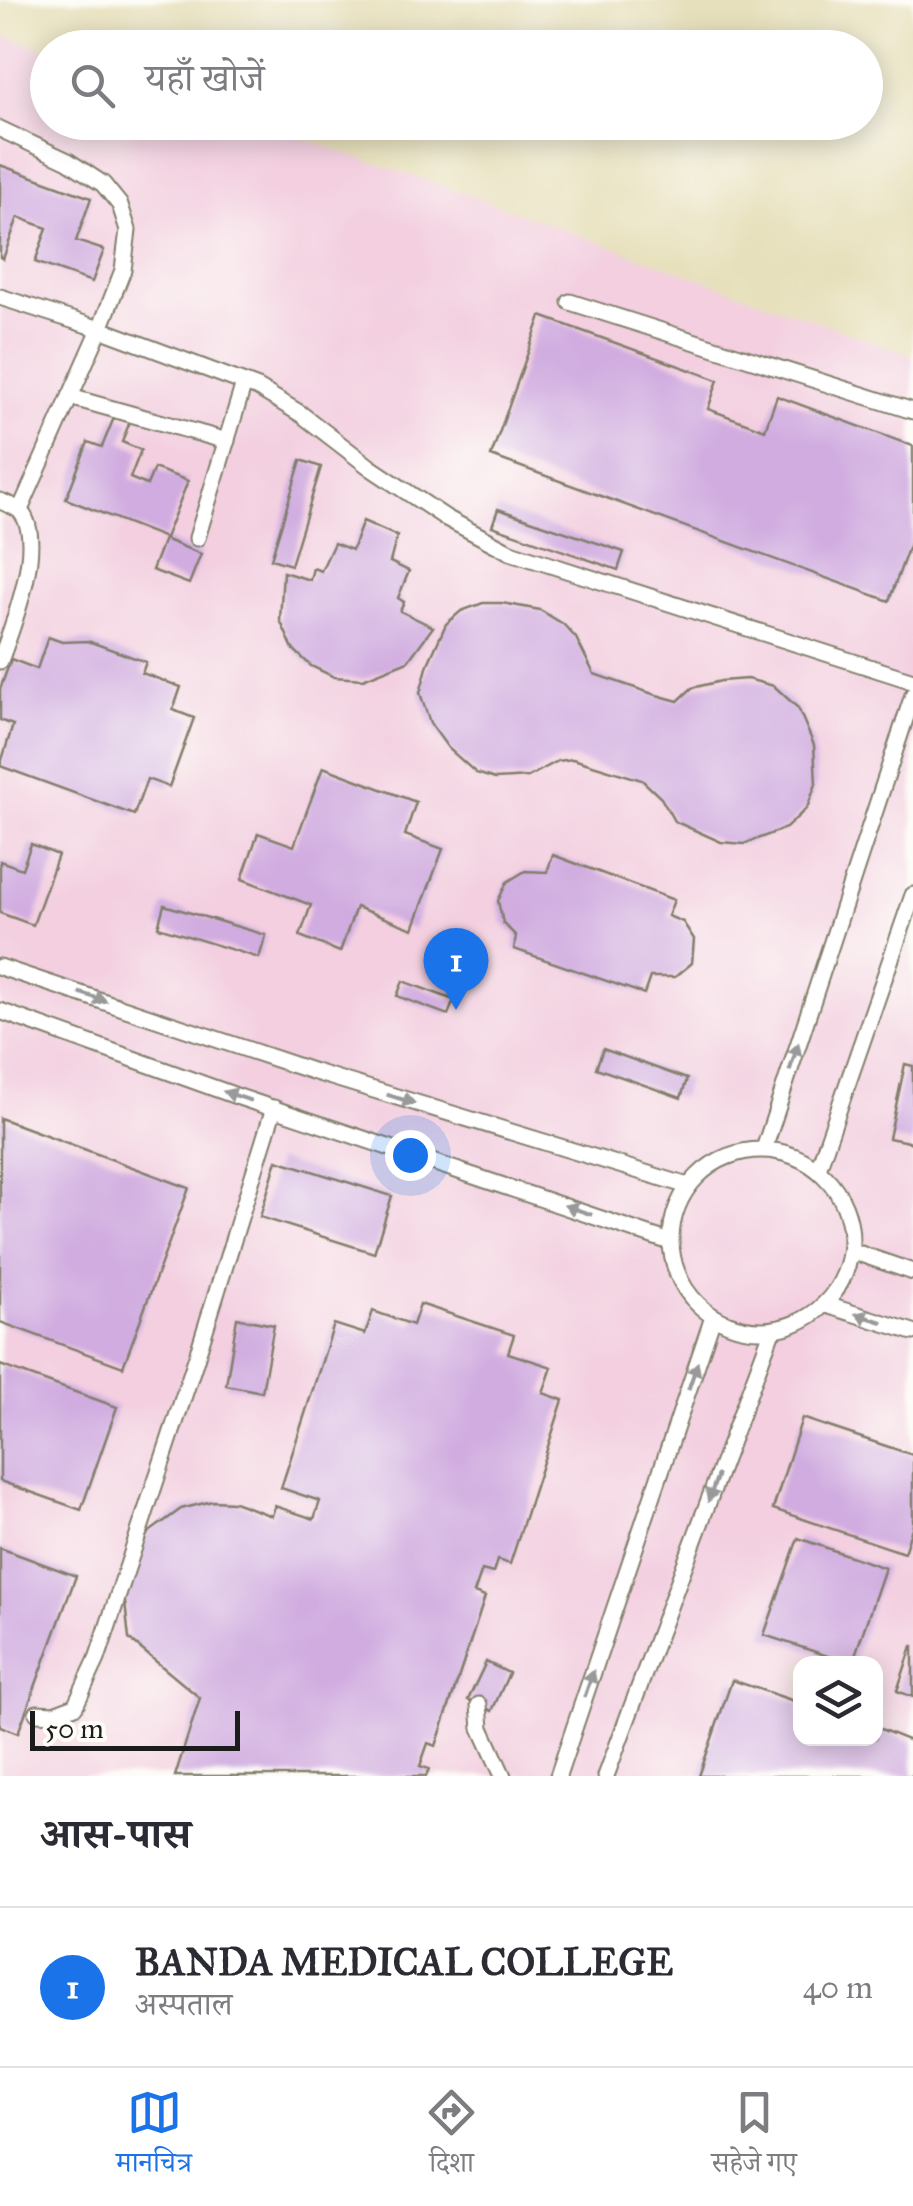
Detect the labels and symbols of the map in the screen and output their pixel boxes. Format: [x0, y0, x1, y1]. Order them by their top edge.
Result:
pin: 1 [424, 928, 488, 1010]
one-way arrow [78, 990, 108, 1005]
one-way arrow [788, 1041, 803, 1071]
one-way arrow [221, 1087, 251, 1102]
one-way arrow [387, 1092, 417, 1107]
your location [385, 1130, 436, 1181]
one-way arrow [563, 1201, 593, 1216]
one-way arrow [854, 1310, 884, 1325]
one-way arrow [687, 1360, 702, 1390]
one-way arrow [705, 1473, 720, 1503]
one-way arrow [583, 1668, 598, 1698]
scale bar [30, 1706, 240, 1750]

